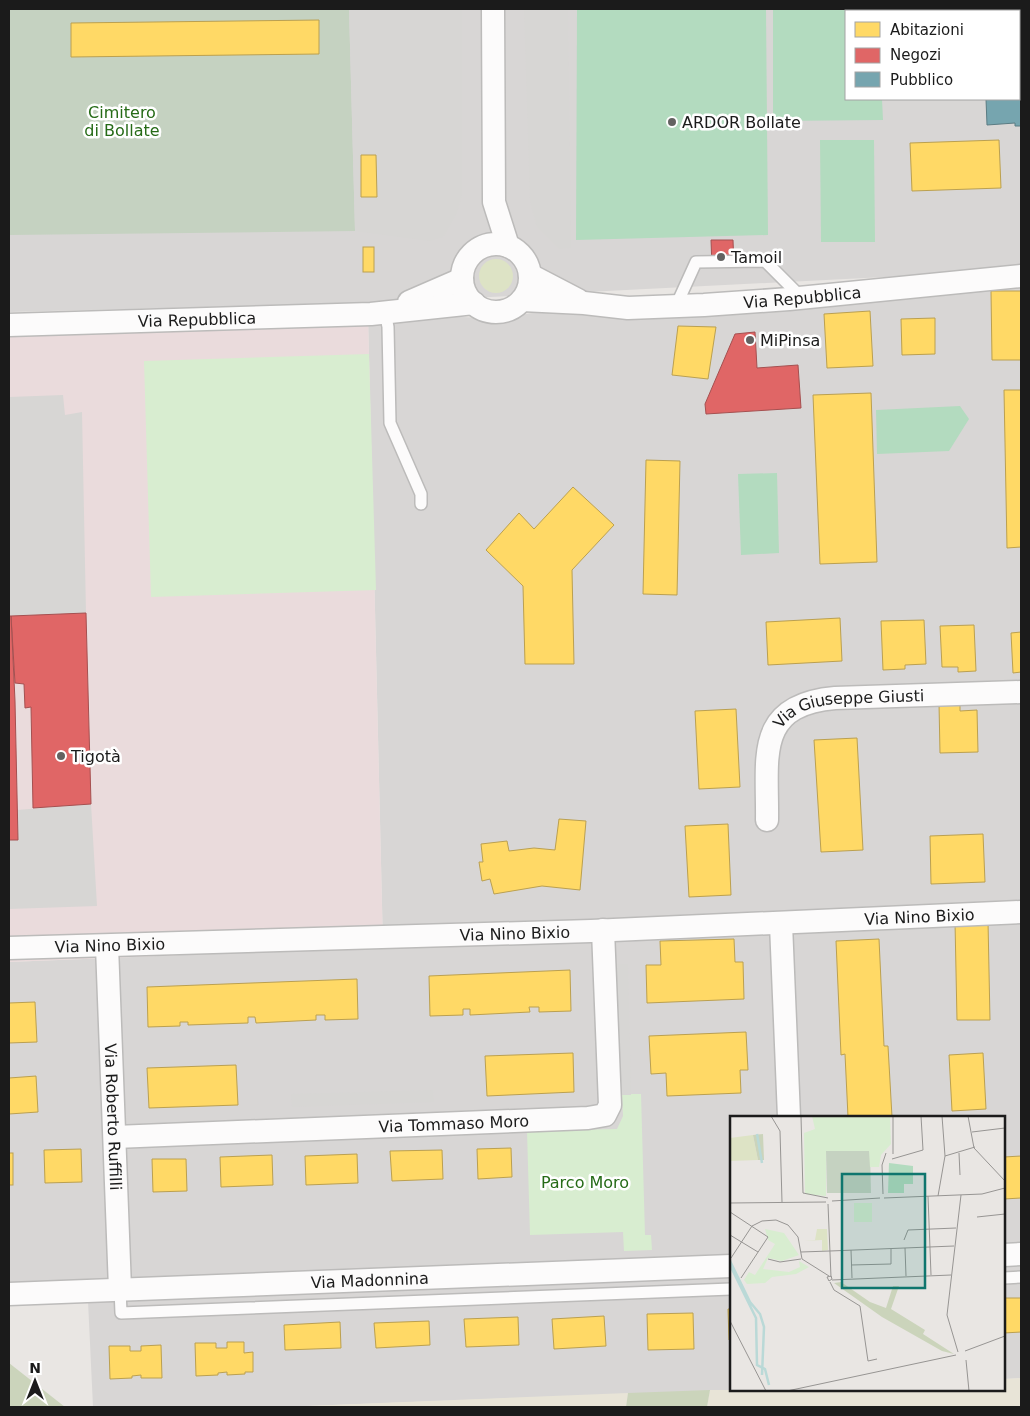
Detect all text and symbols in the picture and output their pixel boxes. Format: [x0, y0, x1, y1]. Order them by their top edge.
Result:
legend [845, 10, 1020, 100]
text: Abitazioni [890, 21, 964, 39]
text: Negozi [890, 46, 941, 64]
text: Pubblico [890, 71, 953, 89]
park label: Cimitero di Bollate [84, 103, 160, 140]
place label: ARDOR Bollate [682, 113, 801, 132]
marker: ARDOR Bollate [666, 116, 678, 128]
place label: Tamoil [730, 248, 782, 267]
marker: Tamoil [715, 251, 727, 263]
street label: Via Repubblica [743, 283, 862, 312]
street label: Via Repubblica [138, 308, 256, 331]
place label: MiPinsa [760, 331, 820, 350]
marker: MiPinsa [744, 334, 756, 346]
street label: Via Giuseppe Giusti [769, 686, 925, 732]
place label: Tigotà [70, 747, 121, 766]
marker: Tigotà [55, 750, 67, 762]
street label: Via Nino Bixio [864, 905, 975, 929]
street label: Via Nino Bixio [459, 923, 570, 945]
street label: Via Nino Bixio [54, 934, 166, 957]
street label: Via Roberto Ruffilli [101, 1043, 125, 1191]
street label: Via Tommaso Moro [378, 1111, 529, 1136]
inset map [730, 1116, 1005, 1391]
park label: Parco Moro [541, 1173, 629, 1192]
street label: Via Madonnina [310, 1269, 429, 1292]
north arrow [10, 1356, 60, 1406]
text: N [29, 1360, 41, 1376]

